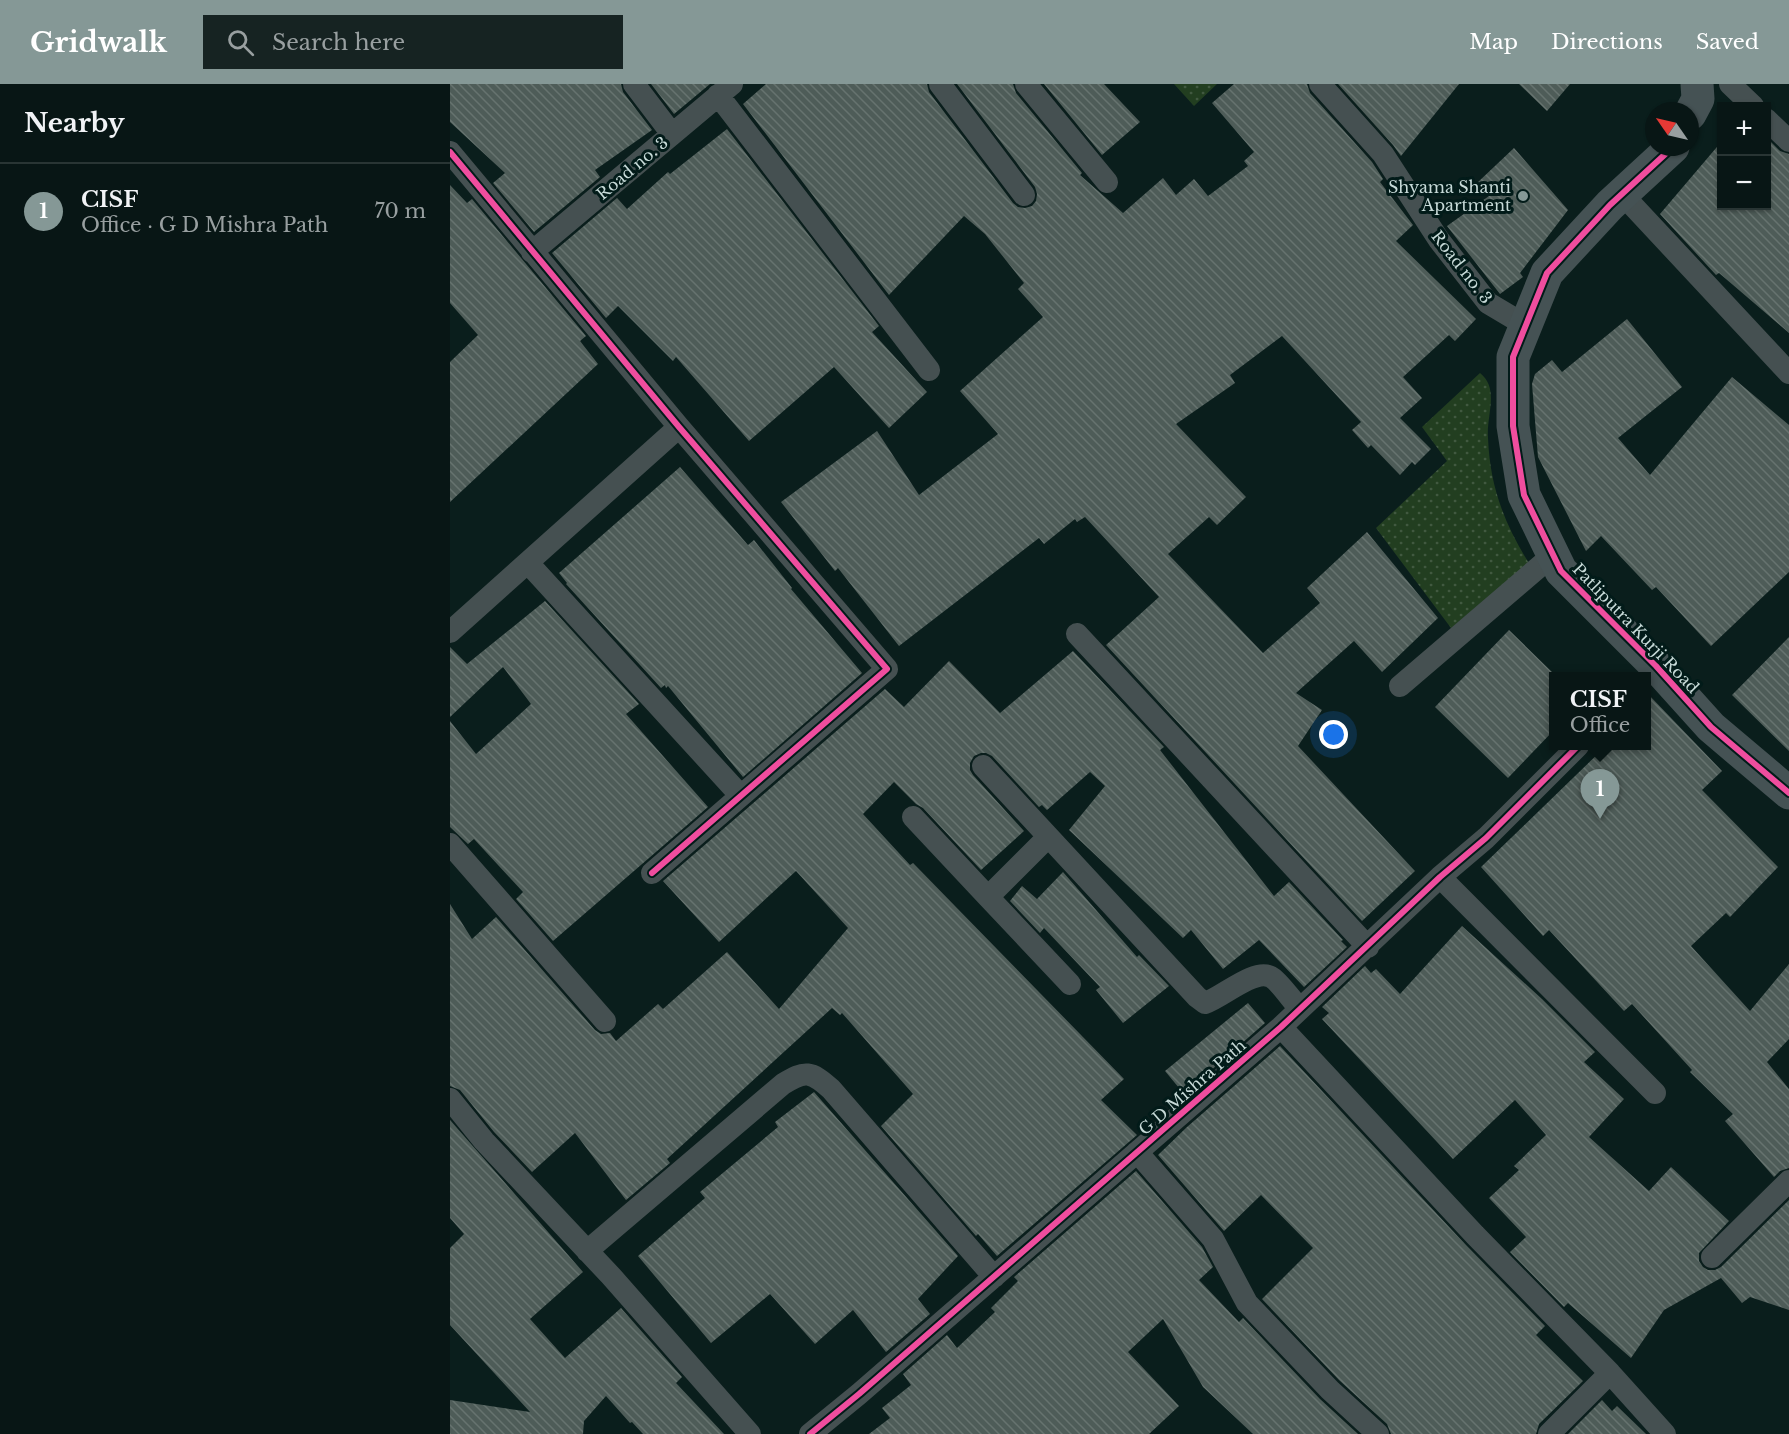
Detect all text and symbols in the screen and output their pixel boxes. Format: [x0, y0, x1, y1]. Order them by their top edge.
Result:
search box [203, 15, 623, 69]
text: Gridwalk [30, 25, 167, 60]
icon: search [224, 26, 257, 59]
text: Search here [272, 29, 405, 56]
text: Map [1469, 29, 1518, 55]
text: Directions [1551, 29, 1663, 55]
text: Saved [1696, 29, 1759, 55]
north arrow [1645, 102, 1699, 156]
map controls [1717, 102, 1771, 210]
button: + [1717, 102, 1771, 156]
text: Nearby [24, 107, 125, 139]
street label: Road no. 3 [592, 132, 672, 204]
button: − [1717, 156, 1771, 210]
place label: Shyama Shanti Apartment [1388, 177, 1512, 215]
text: CISF [81, 186, 138, 213]
marker: Shyama Shanti Apartment [1516, 189, 1530, 203]
text: 1 [39, 199, 48, 223]
text: 70 m [374, 199, 426, 223]
text: Office · G D Mishra Path [81, 213, 328, 237]
street label: Road no. 3 [1427, 226, 1497, 308]
street label: Patliputra Kurji Road [1569, 559, 1703, 697]
popup [1549, 672, 1651, 750]
text: CISF [1570, 686, 1627, 713]
text: Office [1570, 713, 1630, 737]
your location [1319, 720, 1348, 749]
pin: 1 [1580, 770, 1620, 819]
street label: G D Mishra Path [1134, 1035, 1250, 1139]

